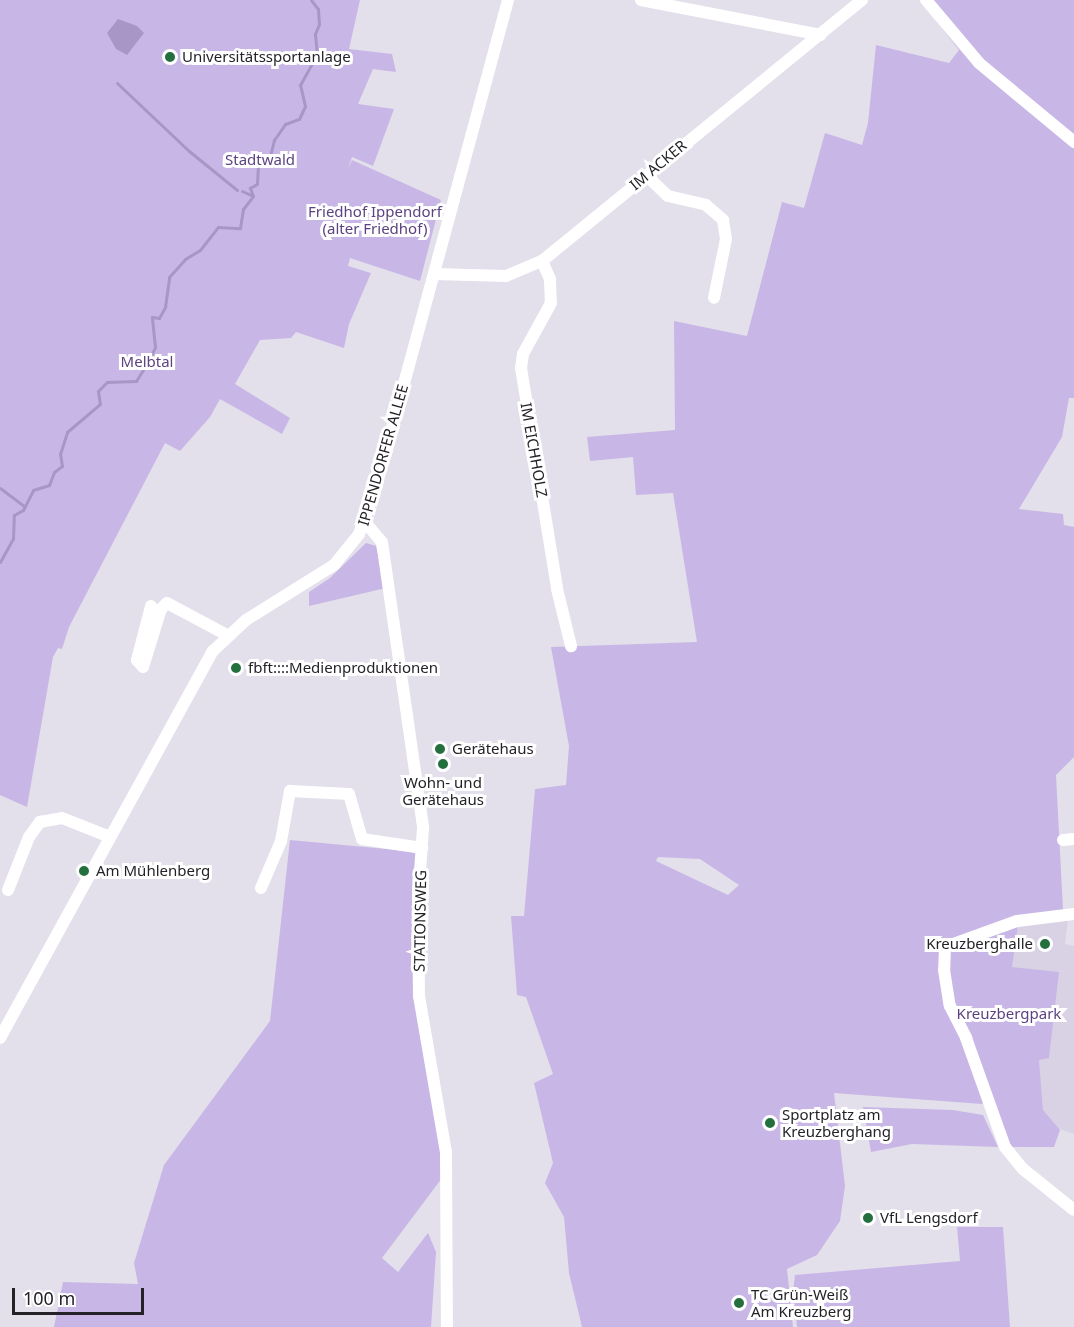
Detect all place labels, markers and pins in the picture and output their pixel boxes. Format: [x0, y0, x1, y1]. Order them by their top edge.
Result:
place label: Universitätssportanlage [182, 48, 351, 66]
marker: Universitätssportanlage [163, 50, 177, 64]
place label: fbft::::Medienproduktionen [248, 659, 438, 677]
marker: fbft::::Medienproduktionen [229, 661, 243, 675]
place label: Gerätehaus [452, 740, 534, 758]
marker: Gerätehaus [433, 742, 447, 756]
marker: Wohn- und Gerätehaus [436, 757, 450, 771]
place label: Wohn- und Gerätehaus [402, 773, 484, 808]
place label: Am Mühlenberg [96, 862, 210, 880]
marker: Am Mühlenberg [77, 864, 91, 878]
place label: Kreuzberghalle [926, 935, 1033, 953]
marker: Kreuzberghalle [1038, 937, 1052, 951]
place label: Sportplatz am Kreuzberghang [782, 1105, 891, 1140]
marker: Sportplatz am Kreuzberghang [763, 1116, 777, 1130]
place label: VfL Lengsdorf [880, 1209, 978, 1227]
marker: VfL Lengsdorf [861, 1211, 875, 1225]
place label: TC Grün-Weiß Am Kreuzberg [751, 1285, 851, 1320]
marker: TC Grün-Weiß Am Kreuzberg [732, 1296, 746, 1310]

